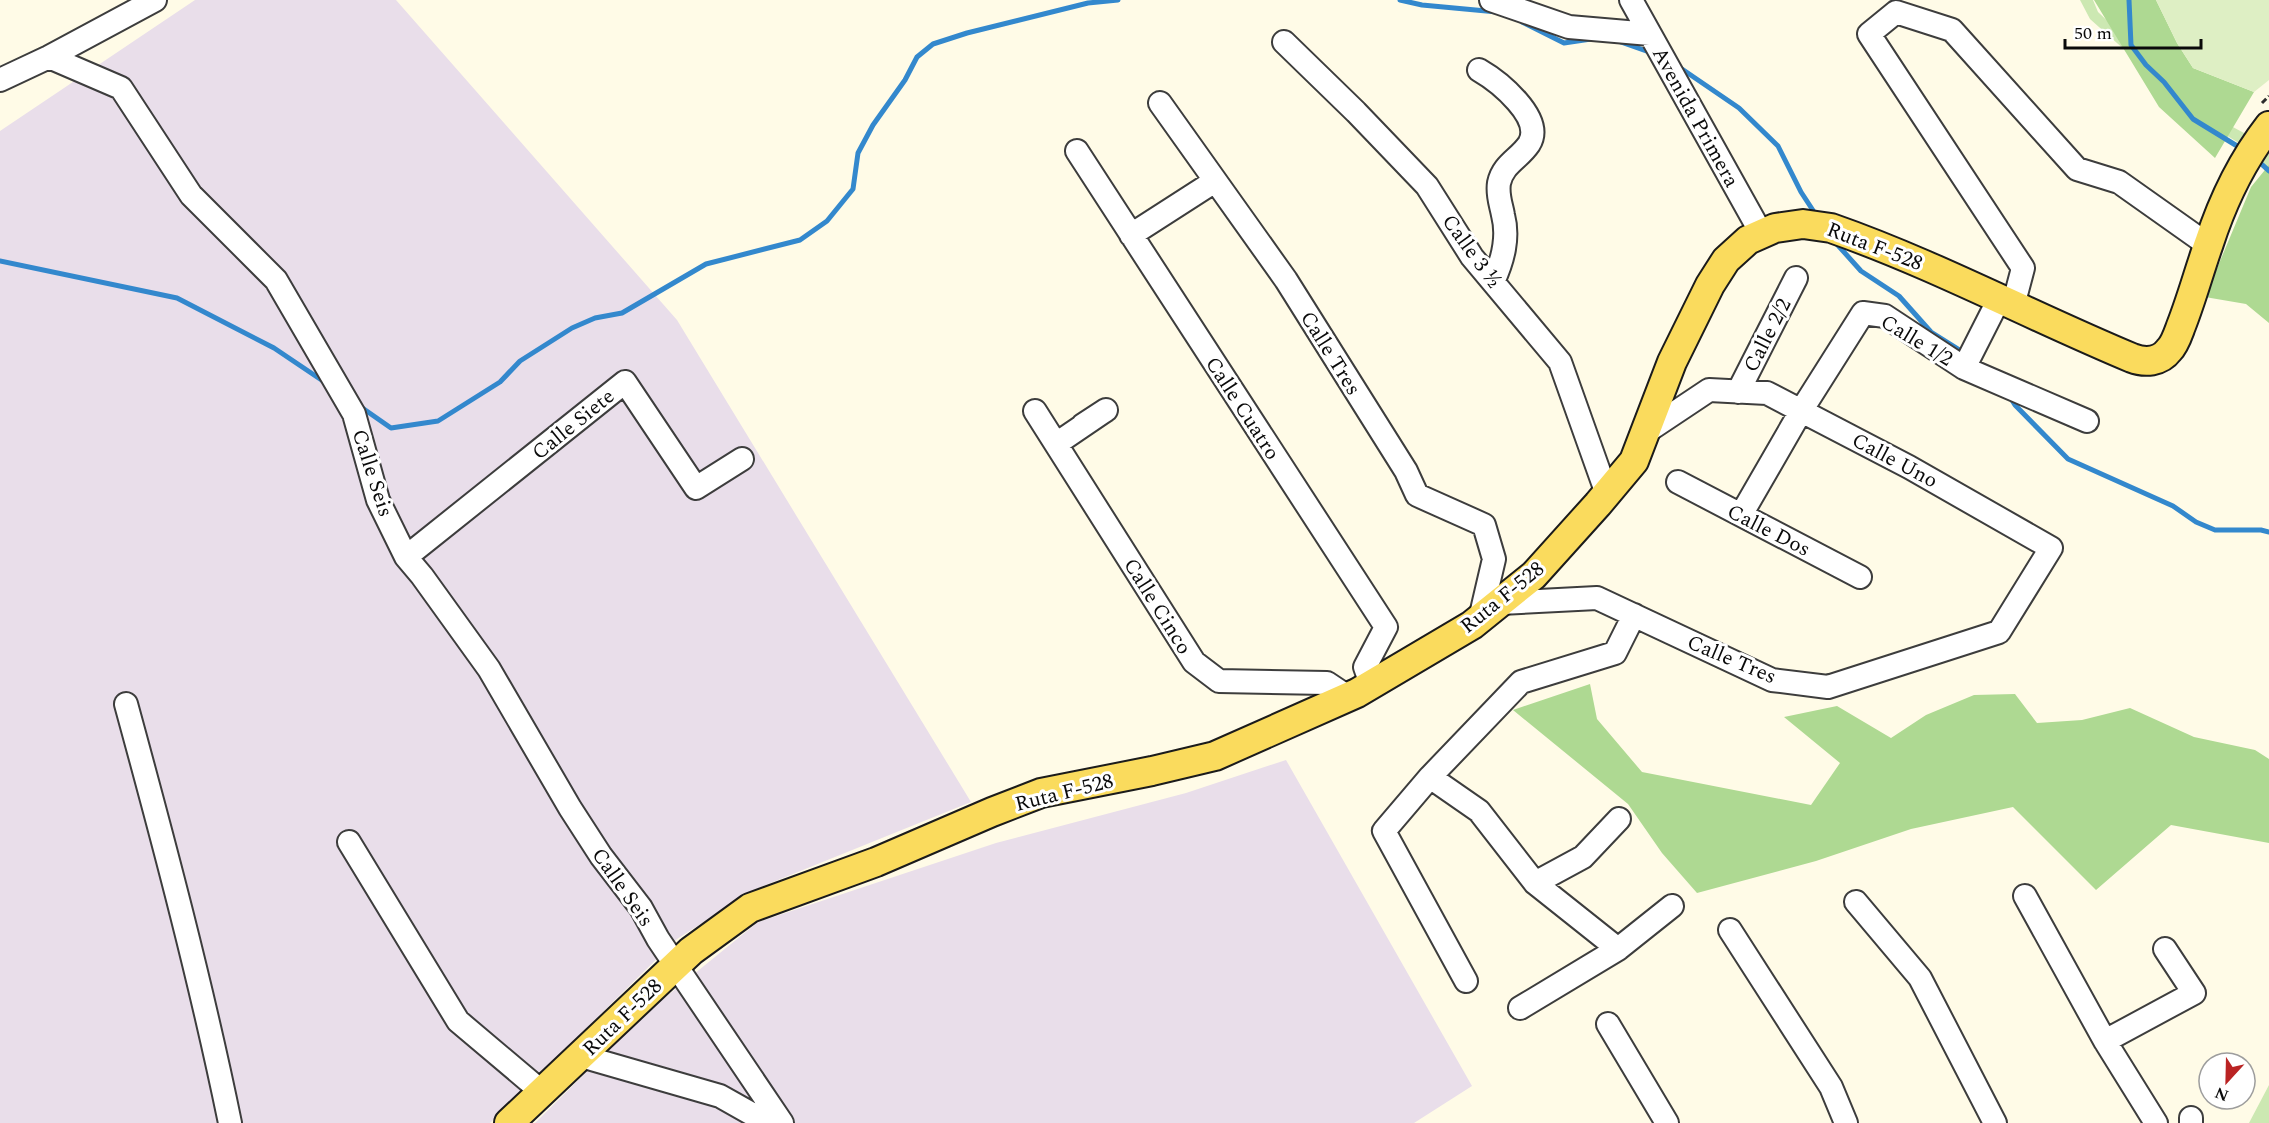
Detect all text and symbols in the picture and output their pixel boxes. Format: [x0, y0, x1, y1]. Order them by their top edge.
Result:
scale bar [2065, 12, 2202, 50]
text: 50 m [2074, 20, 2112, 47]
street label: Avenida Primera [1643, 41, 1747, 194]
street label: Calle 3 ½ [1433, 208, 1509, 295]
street label: Ruta F-528 [1822, 214, 1927, 280]
street label: Calle 2/2 [1736, 293, 1800, 378]
street label: Calle Tres [1292, 305, 1369, 402]
street label: Calle 1/2 [1874, 307, 1959, 375]
street label: Calle Cuatro [1197, 350, 1288, 467]
street label: Calle Siete [525, 381, 622, 468]
street label: Calle Seis [343, 425, 401, 521]
street label: Calle Uno [1846, 425, 1943, 497]
street label: Calle Dos [1721, 496, 1816, 566]
street label: Calle Cinco [1115, 552, 1200, 661]
street label: Ruta F-528 [1454, 554, 1552, 642]
street label: Calle Tres [1682, 627, 1781, 693]
street label: Ruta F-528 [1012, 765, 1117, 821]
street label: Calle Seis [583, 841, 661, 934]
street label: Ruta F-528 [575, 971, 670, 1064]
north arrow [2197, 1051, 2257, 1111]
text: N [2211, 1080, 2232, 1108]

